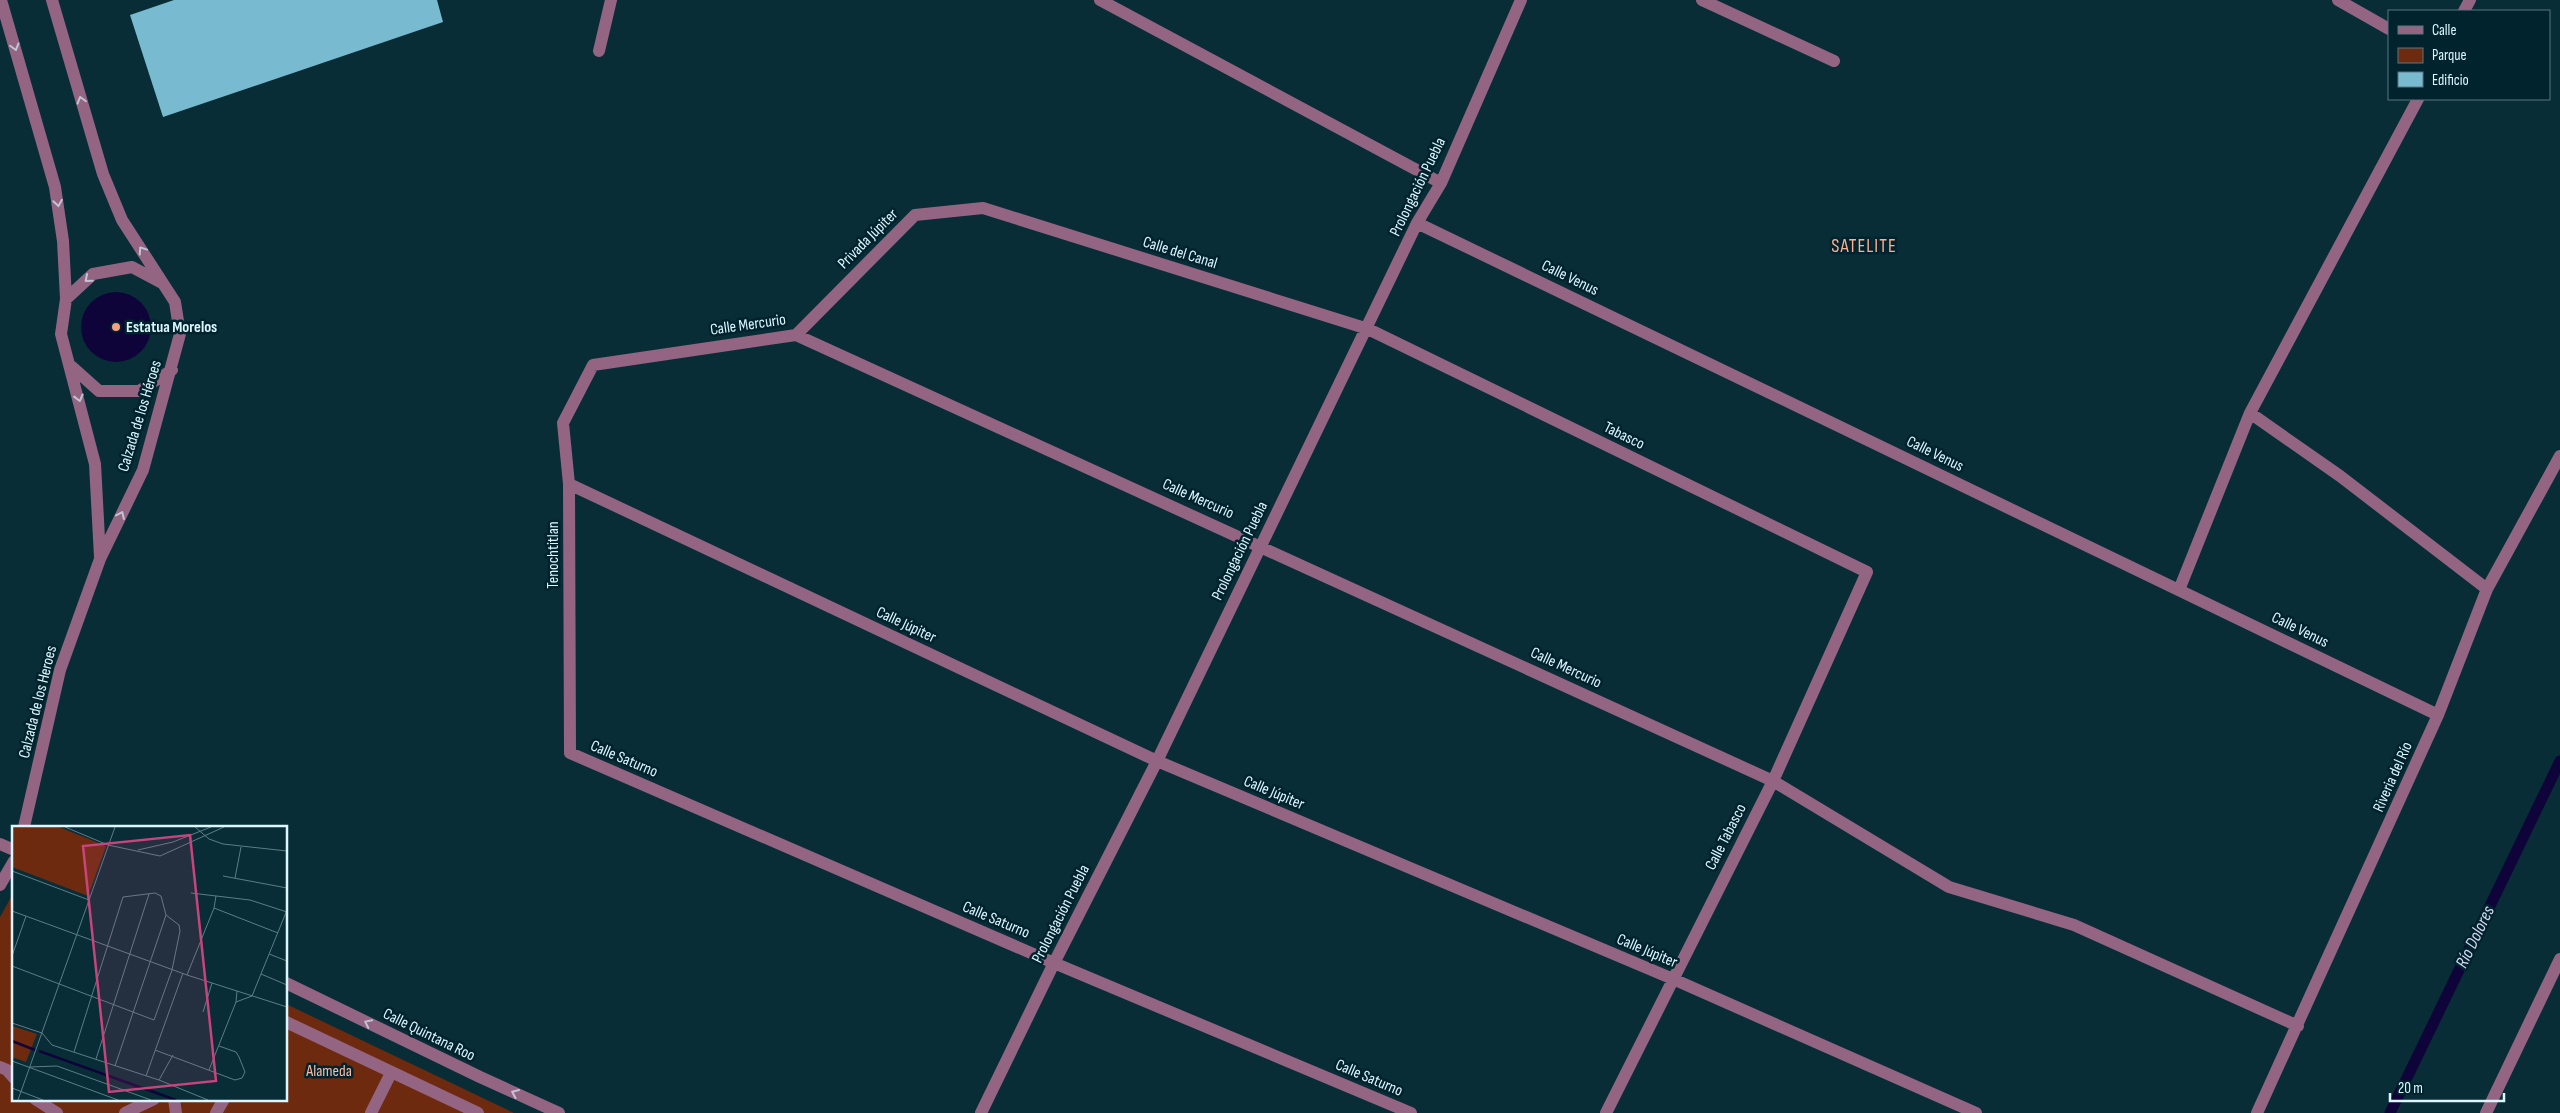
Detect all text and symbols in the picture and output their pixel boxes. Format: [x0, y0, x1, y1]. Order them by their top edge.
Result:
legend [2388, 10, 2550, 100]
text: Calle [2432, 21, 2456, 40]
one-way arrow [9, 42, 19, 50]
text: Parque [2432, 46, 2467, 65]
text: Edificio [2432, 71, 2469, 90]
one-way arrow [77, 97, 87, 105]
street label: Prolongación Puebla [1386, 134, 1450, 240]
one-way arrow [52, 199, 62, 208]
street label: Privada Júpiter [834, 205, 902, 273]
street label: Calle del Canal [1140, 233, 1220, 273]
district label: SATELITE [1831, 235, 1897, 258]
one-way arrow [139, 246, 148, 256]
street label: Calle Venus [1538, 256, 1602, 300]
one-way arrow [84, 274, 93, 283]
street label: Calle Mercurio [709, 310, 787, 340]
place label: Estatua Morelos [126, 318, 217, 337]
marker: Estatua Morelos [110, 321, 122, 333]
street label: Calzada de los Héroes [114, 358, 166, 474]
one-way arrow [73, 393, 83, 401]
street label: Tabasco [1600, 418, 1648, 454]
street label: Calle Venus [1903, 432, 1967, 476]
street label: Calle Mercurio [1159, 475, 1237, 523]
street label: Prolongación Puebla [1208, 498, 1272, 604]
one-way arrow [115, 511, 126, 520]
street label: Tenochtitlan [544, 521, 563, 589]
street label: Calle Júpiter [873, 603, 939, 647]
street label: Calle Venus [2268, 608, 2332, 652]
street label: Calle Mercurio [1527, 643, 1605, 693]
street label: Calzada de los Heroes [15, 644, 61, 760]
street label: Calle Saturno [588, 736, 660, 782]
street label: Riveria del Río [2369, 739, 2417, 815]
street label: Calle Júpiter [1241, 772, 1308, 814]
street label: Calle Tabasco [1701, 801, 1751, 873]
inset map [12, 826, 288, 1100]
street label: Prolongación Puebla [1028, 862, 1094, 966]
street label: Calle Saturno [960, 897, 1032, 943]
water label: Río Dolores [2451, 902, 2499, 971]
street label: Calle Júpiter [1614, 930, 1681, 972]
street label: Calle Quintana Roo [380, 1005, 478, 1065]
one-way arrow [364, 1019, 373, 1029]
street label: Calle Saturno [1333, 1055, 1405, 1101]
park label: Alameda [305, 1062, 352, 1081]
scale bar [2390, 1070, 2504, 1102]
text: 20 m [2398, 1079, 2423, 1098]
one-way arrow [511, 1089, 520, 1099]

